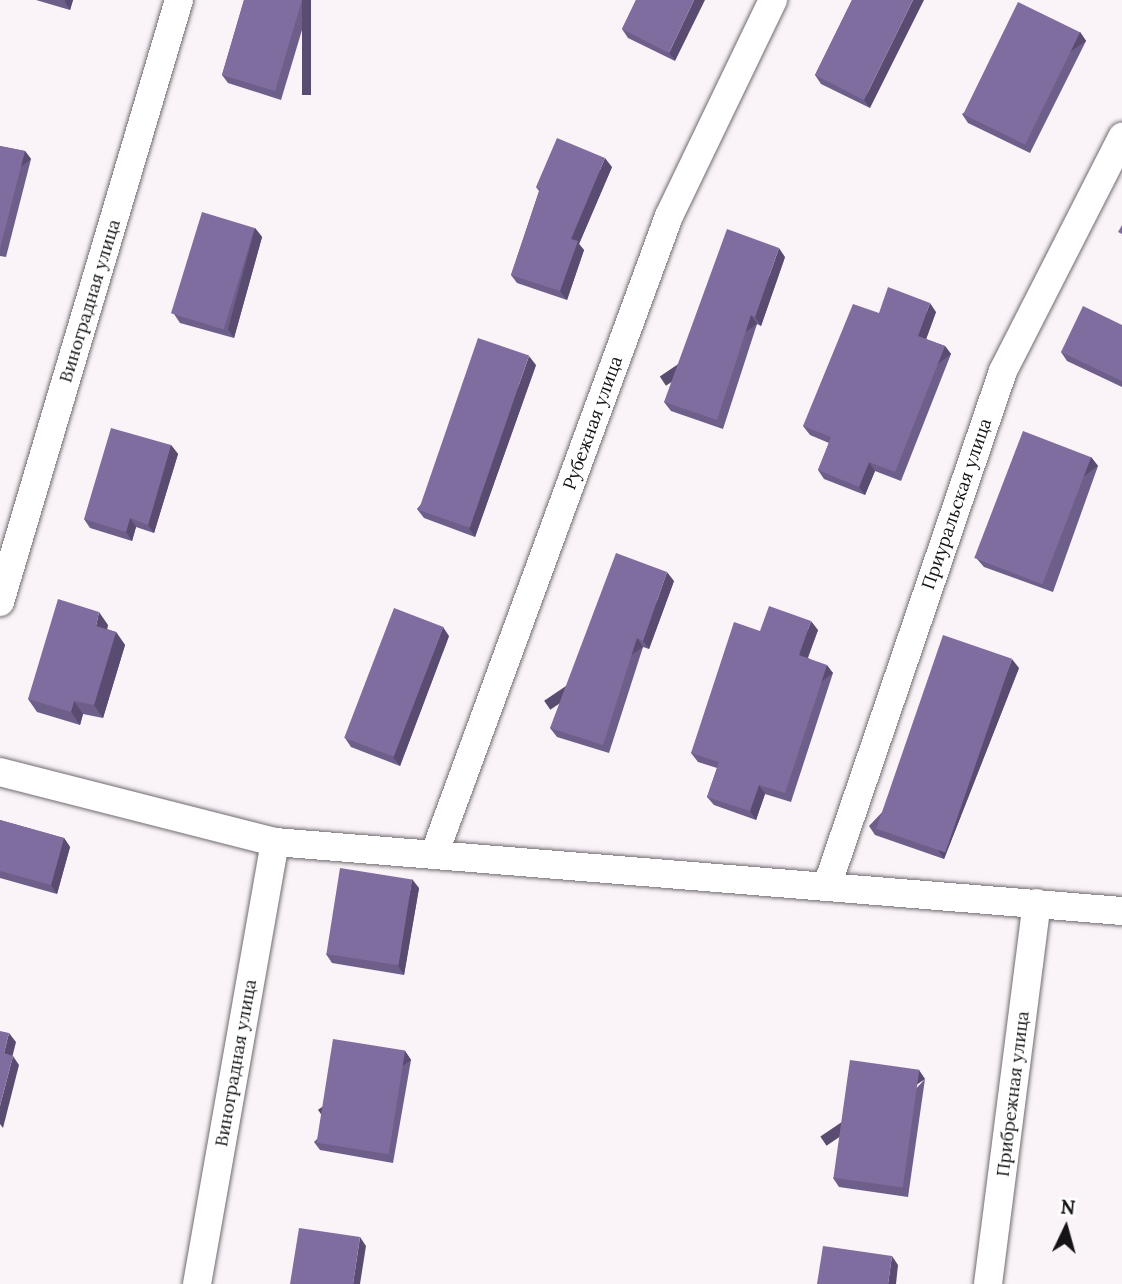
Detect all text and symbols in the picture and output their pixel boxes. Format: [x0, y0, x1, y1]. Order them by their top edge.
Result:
street label: Виноградная улица [55, 217, 125, 385]
street label: Рубежная улица [559, 353, 627, 493]
street label: Приуральская улица [918, 415, 996, 593]
street label: Виноградная улица [211, 978, 261, 1148]
street label: Прибрежная улица [992, 1010, 1034, 1178]
north arrow [1031, 1193, 1101, 1263]
text: N [1059, 1194, 1076, 1220]

